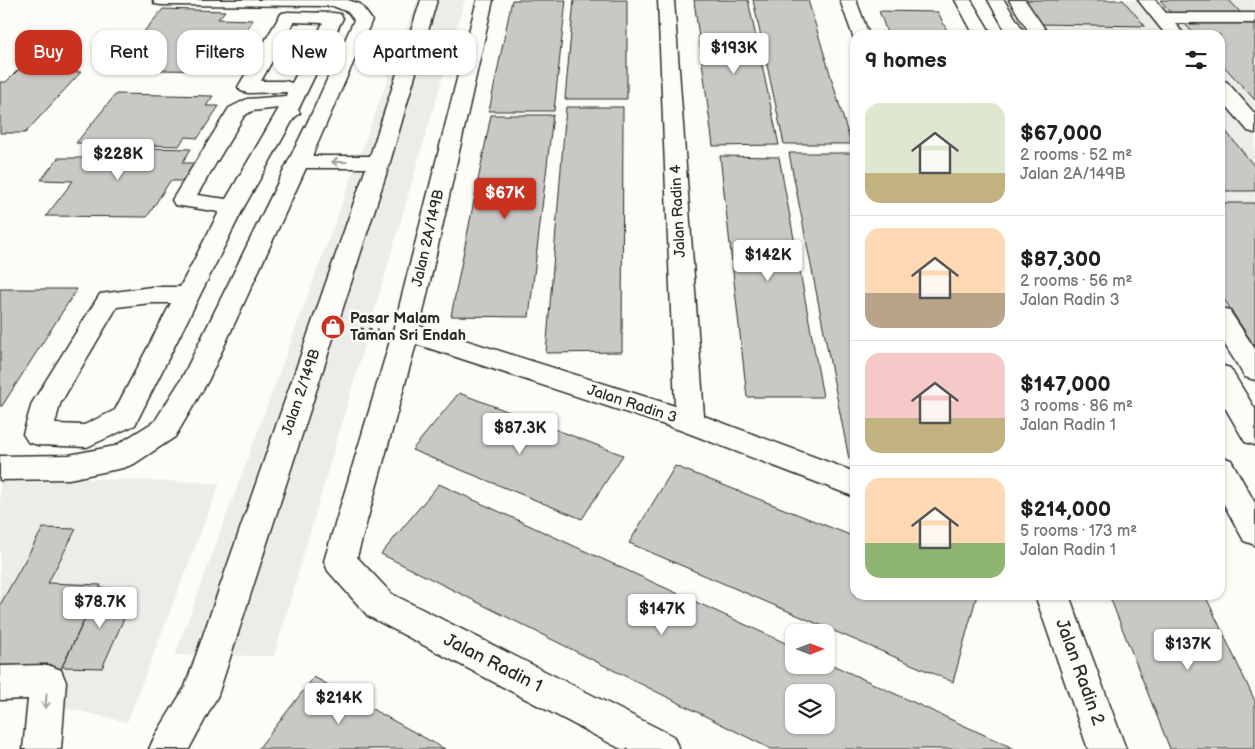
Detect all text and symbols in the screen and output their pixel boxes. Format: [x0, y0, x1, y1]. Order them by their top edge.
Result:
chip: Buy [15, 30, 82, 75]
chip: Rent [92, 30, 167, 75]
chip: Filters [177, 30, 263, 75]
chip: New [273, 30, 345, 75]
chip: Apartment [355, 30, 476, 75]
pin: $193K [699, 32, 769, 75]
text: $193K [711, 39, 757, 58]
icon: filters [1182, 46, 1210, 74]
text: 9 homes [865, 48, 947, 73]
text: $67,000 [1020, 121, 1102, 146]
icon: home [905, 123, 965, 183]
pin: $228K [83, 138, 153, 181]
text: $228K [93, 145, 143, 164]
text: 2 rooms · 52 m² [1020, 146, 1132, 165]
one-way arrow [331, 157, 347, 167]
street label: Jalan Radin 4 [666, 164, 690, 258]
text: Jalan 2A/149B [1020, 165, 1126, 184]
pin: $67K [475, 178, 535, 220]
text: $67K [485, 184, 525, 203]
street label: Jalan 2A/149B [408, 188, 448, 288]
pin: $142K [733, 240, 803, 282]
text: $142K [744, 246, 792, 265]
text: $87,300 [1020, 247, 1101, 272]
icon: home [905, 248, 965, 308]
text: 2 rooms · 56 m² [1020, 272, 1132, 291]
text: Jalan Radin 3 [1020, 291, 1119, 310]
place label: Pasar Malam Taman Sri Endah [350, 309, 466, 345]
shop icon: Pasar Malam Taman Sri Endah [320, 314, 346, 340]
street label: Jalan 2/149B [277, 346, 325, 438]
text: $147,000 [1020, 372, 1111, 397]
icon: home [905, 373, 965, 433]
street label: Jalan Radin 3 [585, 381, 679, 427]
text: 3 rooms · 86 m² [1020, 397, 1133, 416]
pin: $87.3K [479, 412, 561, 455]
text: Jalan Radin 1 [1020, 416, 1116, 435]
text: $87.3K [494, 419, 546, 438]
text: $214,000 [1020, 497, 1111, 522]
icon: home [905, 498, 965, 558]
text: 5 rooms · 173 m² [1020, 522, 1137, 541]
text: Jalan Radin 1 [1020, 541, 1116, 560]
pin: $78.7K [59, 586, 141, 629]
text: $78.7K [74, 593, 126, 612]
pin: $147K [627, 594, 697, 636]
text: $147K [639, 600, 685, 619]
street label: Jalan Radin 2 [1051, 616, 1109, 728]
north arrow [785, 624, 835, 674]
map controls [785, 624, 835, 734]
pin: $137K [1153, 628, 1223, 671]
street label: Jalan Radin 1 [440, 629, 546, 697]
text: $137K [1165, 635, 1211, 654]
pin: $214K [304, 682, 374, 725]
button: layers [785, 684, 835, 734]
text: $214K [316, 689, 362, 708]
one-way arrow [41, 692, 51, 708]

